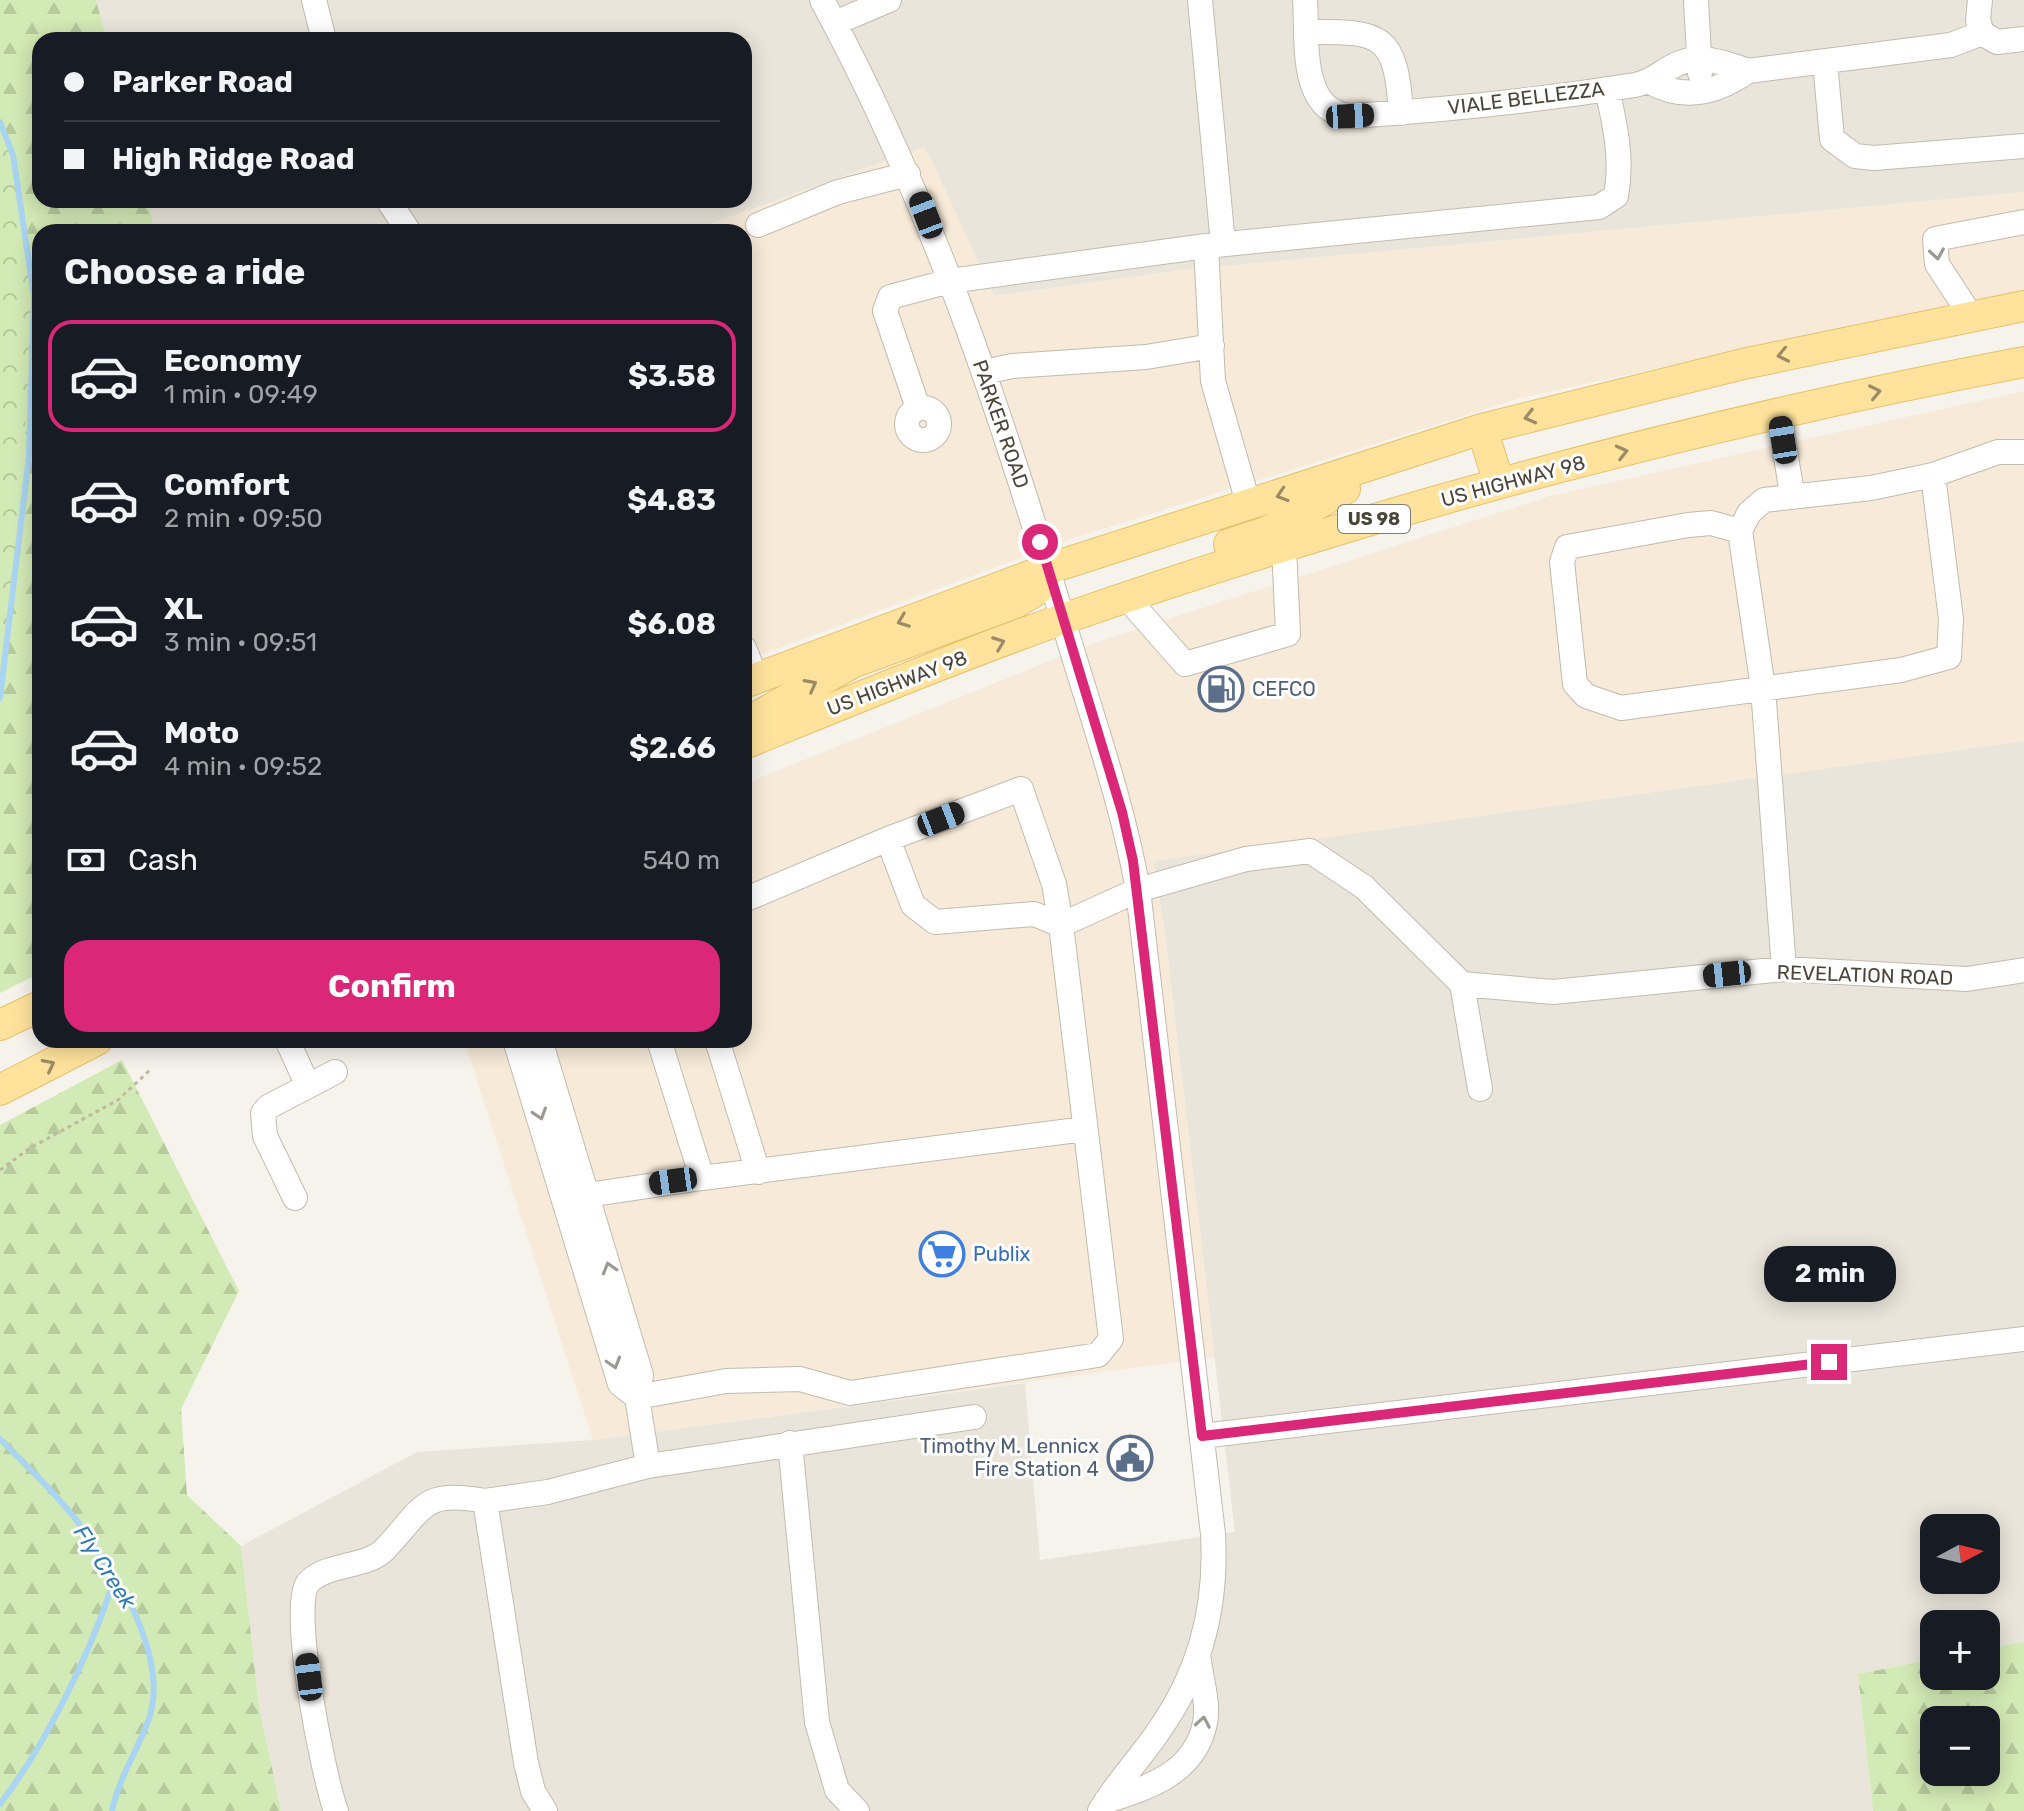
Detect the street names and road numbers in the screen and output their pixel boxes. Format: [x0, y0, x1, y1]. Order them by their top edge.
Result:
street label: VIALE BELLEZZA [1446, 76, 1606, 120]
street label: PARKER ROAD [968, 357, 1034, 491]
street label: US HIGHWAY 98 [1438, 450, 1588, 512]
road number: US 98 [1338, 505, 1410, 533]
street label: US HIGHWAY 98 [823, 645, 971, 721]
street label: REVELATION ROAD [1776, 960, 1954, 990]

